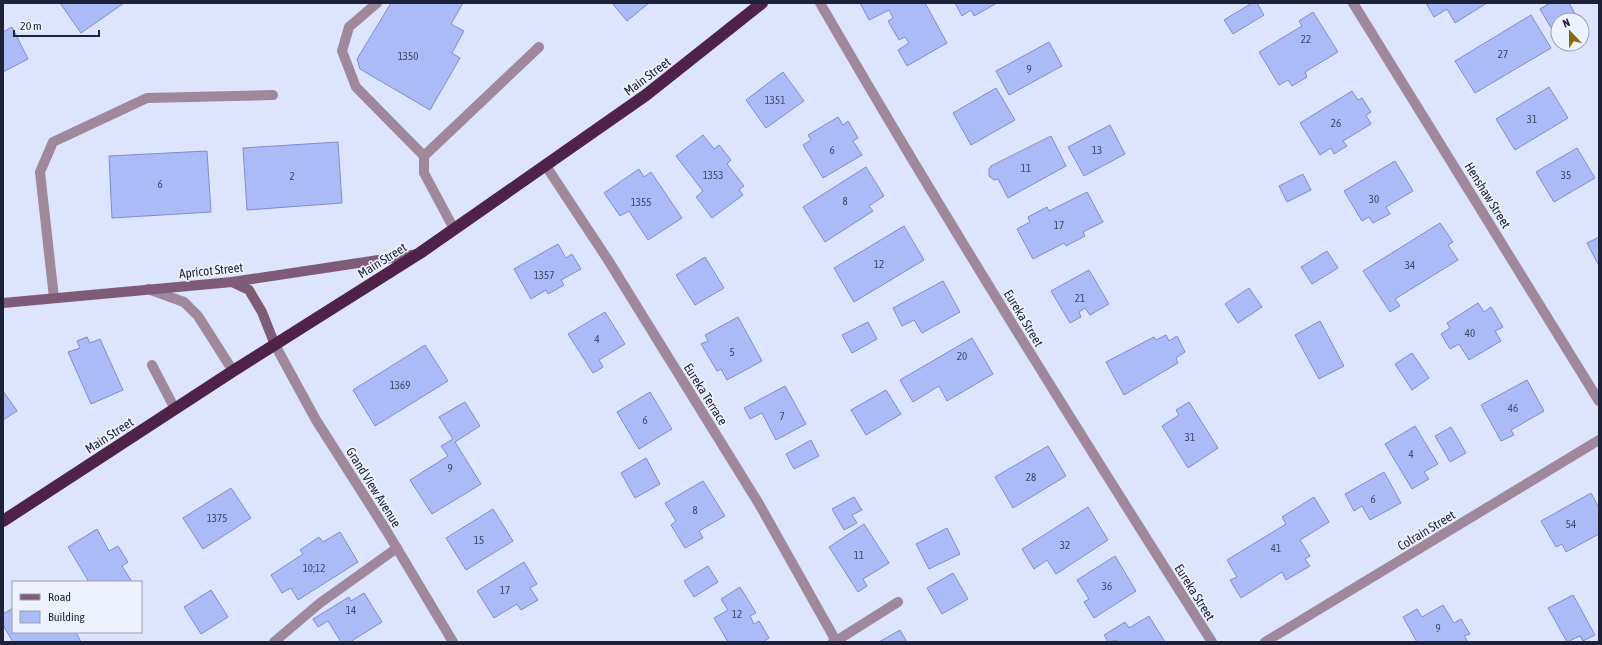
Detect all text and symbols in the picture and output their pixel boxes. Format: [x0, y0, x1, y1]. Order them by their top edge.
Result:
scale bar [14, 12, 99, 38]
north arrow [1550, 12, 1590, 52]
text: N [1561, 16, 1572, 30]
text: 20 m [20, 19, 42, 33]
house number: 22 [1301, 33, 1311, 45]
house number: 27 [1498, 48, 1508, 60]
house number: 1350 [398, 50, 418, 62]
street label: Main Street [621, 54, 674, 99]
house number: 9 [1026, 63, 1032, 75]
house number: 1351 [765, 94, 785, 106]
house number: 31 [1527, 113, 1537, 125]
house number: 26 [1331, 117, 1341, 129]
house number: 6 [829, 144, 835, 156]
house number: 13 [1092, 144, 1102, 156]
street label: Henshaw Street [1461, 160, 1514, 231]
house number: 11 [1021, 162, 1031, 174]
house number: 1353 [703, 169, 723, 181]
house number: 35 [1561, 169, 1571, 181]
house number: 2 [289, 170, 295, 182]
house number: 6 [157, 178, 163, 190]
house number: 30 [1369, 193, 1379, 205]
house number: 8 [842, 195, 848, 207]
house number: 1355 [631, 196, 651, 208]
house number: 17 [1054, 219, 1064, 231]
street label: Main Street [355, 240, 410, 281]
house number: 12 [874, 258, 884, 270]
house number: 34 [1405, 259, 1415, 271]
street label: Apricot Street [178, 260, 244, 281]
house number: 1357 [534, 269, 554, 281]
street label: Eureka Street [1001, 287, 1047, 350]
house number: 21 [1075, 292, 1085, 304]
house number: 40 [1465, 327, 1475, 339]
house number: 4 [594, 333, 600, 345]
house number: 5 [729, 346, 735, 358]
house number: 20 [957, 350, 967, 362]
street label: Eureka Terrace [681, 361, 731, 428]
house number: 1369 [390, 379, 410, 391]
house number: 46 [1508, 402, 1518, 414]
house number: 7 [779, 410, 785, 422]
street label: Main Street [82, 414, 136, 457]
house number: 6 [642, 414, 648, 426]
house number: 31 [1185, 431, 1195, 443]
street label: Grand View Avenue [343, 445, 404, 530]
house number: 4 [1408, 448, 1414, 460]
house number: 9 [447, 462, 453, 474]
house number: 28 [1026, 471, 1036, 483]
house number: 6 [1370, 493, 1376, 505]
house number: 8 [692, 504, 698, 516]
street label: Colrain Street [1395, 507, 1458, 553]
house number: 1375 [207, 512, 227, 524]
house number: 54 [1566, 518, 1576, 530]
house number: 15 [474, 534, 484, 546]
house number: 32 [1060, 539, 1070, 551]
house number: 41 [1271, 542, 1281, 554]
house number: 11 [854, 549, 864, 561]
street label: Eureka Street [1171, 561, 1218, 623]
house number: 10;12 [303, 562, 325, 574]
house number: 36 [1102, 580, 1112, 592]
legend [12, 581, 142, 633]
house number: 17 [500, 584, 510, 596]
text: Road [48, 590, 71, 604]
house number: 14 [346, 604, 356, 616]
house number: 12 [732, 608, 742, 620]
text: Building [48, 610, 86, 624]
house number: 9 [1435, 622, 1441, 634]

